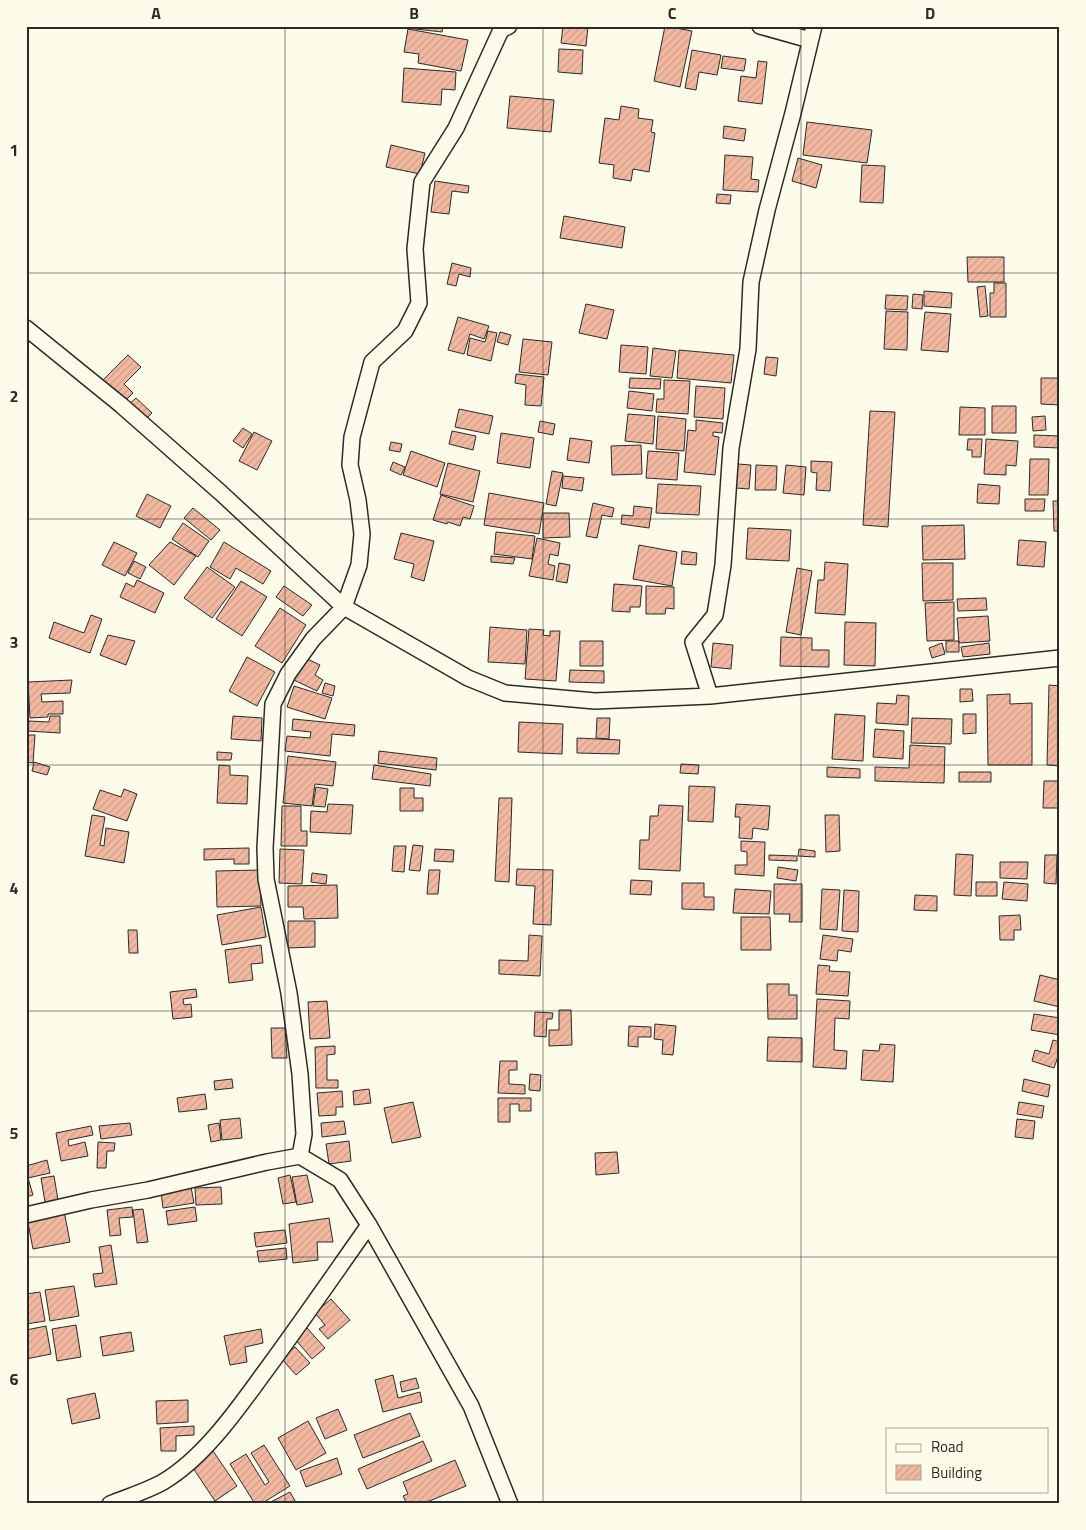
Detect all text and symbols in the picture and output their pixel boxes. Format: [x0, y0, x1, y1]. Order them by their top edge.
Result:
text: A [151, 1, 161, 25]
text: B [409, 1, 419, 25]
text: C [668, 1, 677, 25]
text: D [925, 1, 935, 25]
text: 1 [10, 138, 18, 162]
text: 2 [10, 384, 18, 408]
text: 3 [10, 630, 18, 654]
text: 4 [10, 876, 19, 900]
text: 5 [10, 1121, 19, 1145]
text: 6 [10, 1367, 19, 1391]
legend [886, 1428, 1048, 1492]
text: Road [931, 1435, 963, 1458]
text: Building [931, 1461, 982, 1484]

